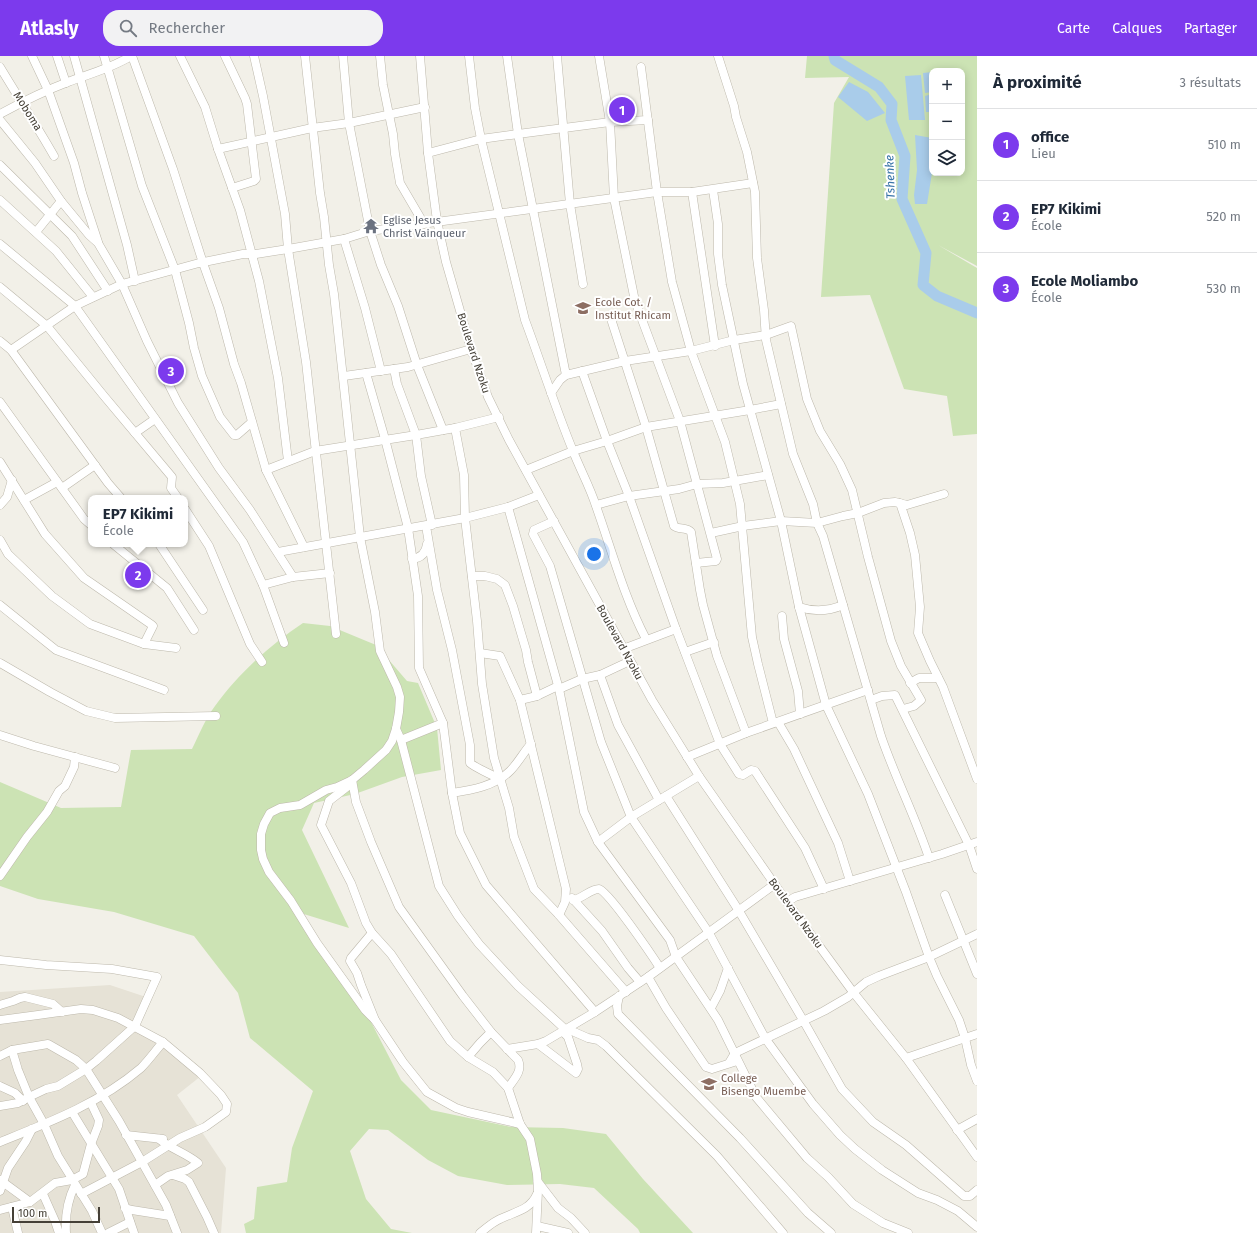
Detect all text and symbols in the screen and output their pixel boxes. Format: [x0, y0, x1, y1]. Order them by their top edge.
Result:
search box [103, 10, 383, 46]
text: Atlasly [20, 17, 79, 40]
icon: search [117, 17, 139, 39]
text: Rechercher [149, 19, 225, 37]
text: Carte [1057, 20, 1090, 37]
text: Calques [1112, 20, 1162, 37]
text: Partager [1184, 20, 1237, 37]
map controls [929, 68, 965, 176]
button: + [929, 68, 965, 104]
text: À proximité [993, 72, 1082, 93]
text: 3 résultats [1179, 75, 1241, 90]
street label: Moboma [11, 89, 45, 133]
pin: 1 [609, 95, 635, 125]
button: − [929, 104, 965, 140]
text: office [1031, 128, 1069, 146]
text: 1 [1003, 137, 1009, 152]
text: 510 m [1208, 137, 1241, 152]
button: layers [929, 140, 965, 176]
text: Lieu [1031, 146, 1056, 161]
water label: Tshenke [882, 155, 898, 199]
text: EP7 Kikimi [1031, 200, 1101, 218]
text: 2 [1003, 209, 1009, 224]
text: 520 m [1206, 209, 1241, 224]
place label: Eglise Jesus Christ Vainqueur [383, 214, 466, 240]
temple icon: Eglise Jesus Christ Vainqueur [362, 217, 380, 235]
text: École [1031, 218, 1062, 233]
text: Ecole Moliambo [1031, 272, 1138, 290]
text: 3 [1003, 281, 1009, 296]
text: 530 m [1206, 281, 1241, 296]
text: École [1031, 290, 1062, 305]
place label: Ecole Cot. / Institut Rhicam [595, 296, 671, 322]
school or university icon: Ecole Cot. / Institut Rhicam [574, 299, 592, 317]
street label: Boulevard Nzoku [454, 311, 493, 395]
pin: 3 [158, 356, 184, 386]
popup [88, 495, 188, 547]
text: EP7 Kikimi [103, 505, 173, 523]
text: École [103, 523, 134, 538]
your location [584, 544, 604, 564]
pin: 2 [125, 560, 151, 590]
street label: Boulevard Nzoku [594, 602, 646, 682]
street label: Boulevard Nzoku [766, 876, 826, 951]
place label: College Bisengo Muembe [721, 1072, 806, 1098]
school or university icon: College Bisengo Muembe [700, 1075, 718, 1093]
scale bar [12, 1205, 100, 1224]
text: 100 m [18, 1207, 47, 1220]

